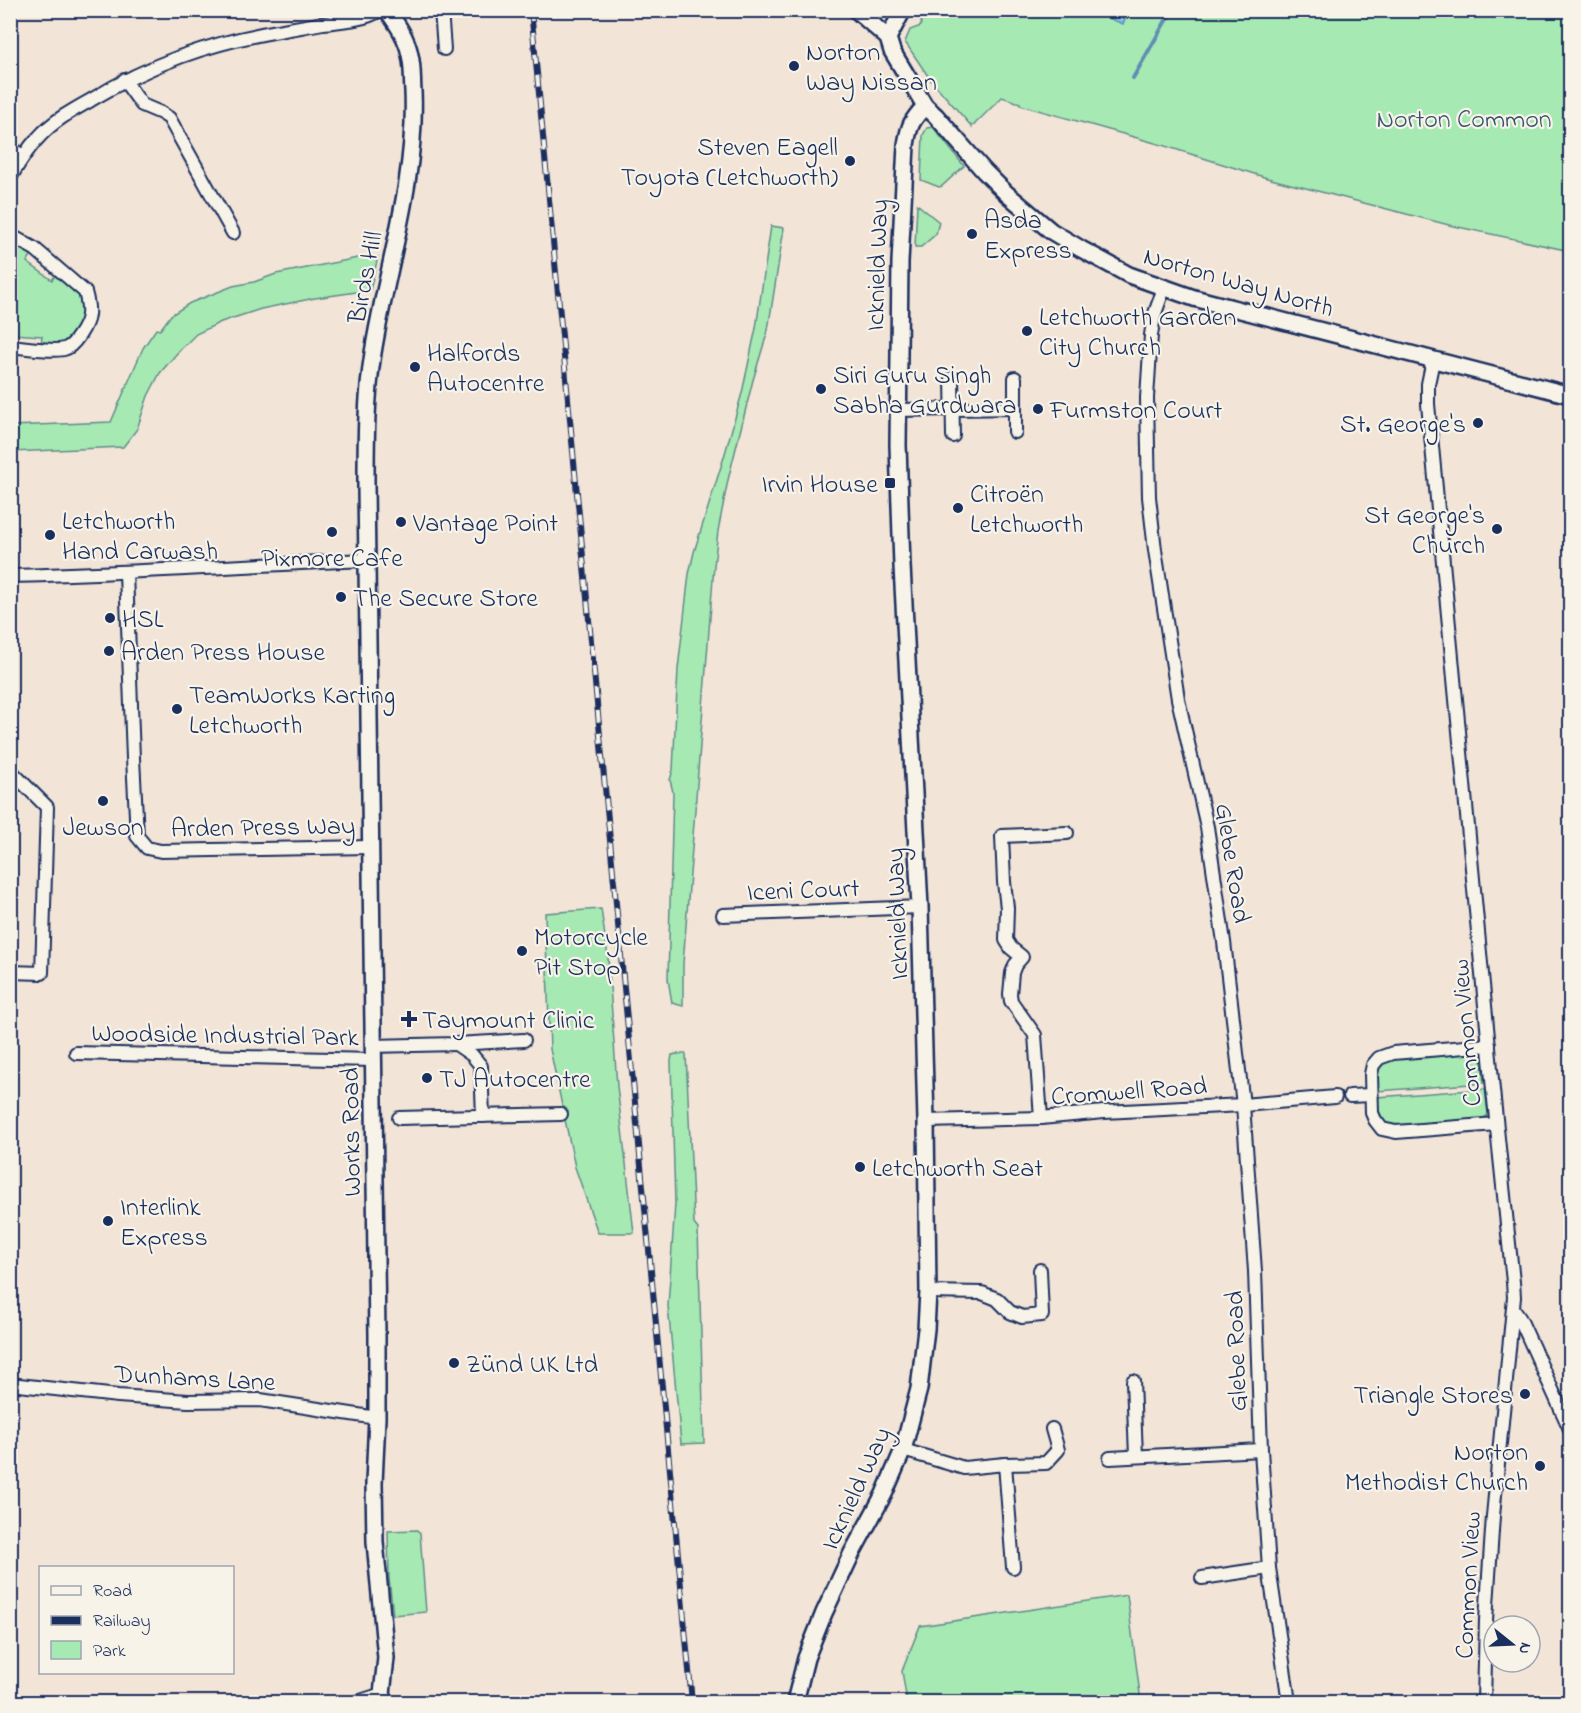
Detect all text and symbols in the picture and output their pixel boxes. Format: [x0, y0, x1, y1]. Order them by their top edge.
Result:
place label: Norton Way Nissan [806, 35, 937, 103]
marker: Norton Way Nissan [787, 59, 801, 73]
park label: Norton Common [1376, 102, 1552, 140]
place label: Steven Eagell Toyota (Letchworth) [621, 130, 838, 198]
marker: Steven Eagell Toyota (Letchworth) [843, 154, 857, 168]
street label: Icknield Way [858, 198, 900, 332]
place label: Asda Express [984, 203, 1072, 271]
marker: Asda Express [965, 227, 979, 241]
street label: Birds Hill [339, 228, 394, 328]
street label: Norton Way North [1139, 239, 1338, 329]
place label: Letchworth Garden City Church [1039, 300, 1236, 368]
marker: Letchworth Garden City Church [1020, 324, 1034, 338]
place label: Halfords Autocentre [427, 336, 545, 404]
place label: Siri Guru Singh Sabha Gurdwara [833, 358, 1017, 426]
marker: Halfords Autocentre [408, 360, 422, 374]
marker: Siri Guru Singh Sabha Gurdwara [814, 382, 828, 396]
place label: Furmston Court [1049, 393, 1223, 431]
marker: Furmston Court [1031, 402, 1045, 416]
place label: St. George's [1340, 407, 1466, 445]
marker: St. George's [1471, 416, 1485, 430]
place label: Irvin House [761, 467, 878, 505]
marker: Irvin House [883, 476, 897, 490]
place label: Citroën Letchworth [970, 477, 1083, 545]
place label: St George's Church [1364, 498, 1485, 566]
marker: Citroën Letchworth [951, 501, 965, 515]
place label: Letchworth Hand Carwash [62, 504, 218, 572]
place label: Vantage Point [412, 506, 558, 544]
marker: Vantage Point [394, 515, 408, 529]
marker: St George's Church [1490, 522, 1504, 536]
marker: Pixmore Cafe [325, 525, 339, 539]
marker: Letchworth Hand Carwash [43, 528, 57, 542]
place label: Pixmore Cafe [261, 541, 403, 579]
place label: The Secure Store [353, 581, 538, 619]
marker: The Secure Store [334, 590, 348, 604]
place label: HSL [122, 602, 164, 640]
marker: HSL [103, 611, 117, 625]
place label: Arden Press House [121, 635, 325, 673]
marker: Arden Press House [102, 644, 116, 658]
place label: TeamWorks Karting Letchworth [189, 678, 395, 746]
marker: TeamWorks Karting Letchworth [170, 702, 184, 716]
marker: Jewson [96, 794, 110, 808]
street label: Glebe Road [1203, 801, 1259, 926]
street label: Arden Press Way [170, 808, 356, 850]
place label: Jewson [63, 810, 143, 848]
street label: Icknield Way [878, 847, 920, 981]
street label: Iceni Court [746, 871, 860, 913]
place label: Motorcycle Pit Stop [534, 920, 648, 988]
marker: Motorcycle Pit Stop [515, 944, 529, 958]
street label: Common View [1443, 957, 1493, 1108]
place label: Taymount Clinic [422, 1003, 595, 1041]
marker: Taymount Clinic [400, 1010, 418, 1028]
street label: Woodside Industrial Park [91, 1016, 360, 1058]
place label: TJ Autocentre [439, 1062, 591, 1100]
street label: Works Road [333, 1067, 373, 1197]
street label: Cromwell Road [1050, 1069, 1209, 1117]
marker: TJ Autocentre [420, 1071, 434, 1085]
place label: Letchworth Seat [872, 1151, 1043, 1189]
marker: Letchworth Seat [853, 1160, 867, 1174]
place label: Interlink Express [120, 1190, 208, 1258]
marker: Interlink Express [101, 1214, 115, 1228]
street label: Glebe Road [1217, 1290, 1259, 1412]
place label: Zünd UK Ltd [466, 1347, 598, 1385]
marker: Zünd UK Ltd [447, 1356, 461, 1370]
street label: Dunhams Lane [112, 1357, 277, 1403]
place label: Triangle Stores [1353, 1378, 1513, 1416]
marker: Triangle Stores [1518, 1387, 1532, 1401]
street label: Icknield Way [813, 1421, 903, 1557]
place label: Norton Methodist Church [1345, 1435, 1528, 1503]
marker: Norton Methodist Church [1533, 1459, 1547, 1473]
street label: Common View [1447, 1510, 1493, 1660]
legend [39, 1566, 234, 1674]
text: Road [93, 1579, 132, 1605]
text: Railway [93, 1609, 150, 1635]
north arrow [1482, 1614, 1542, 1674]
text: Park [93, 1639, 126, 1665]
text: N [1511, 1639, 1537, 1657]

